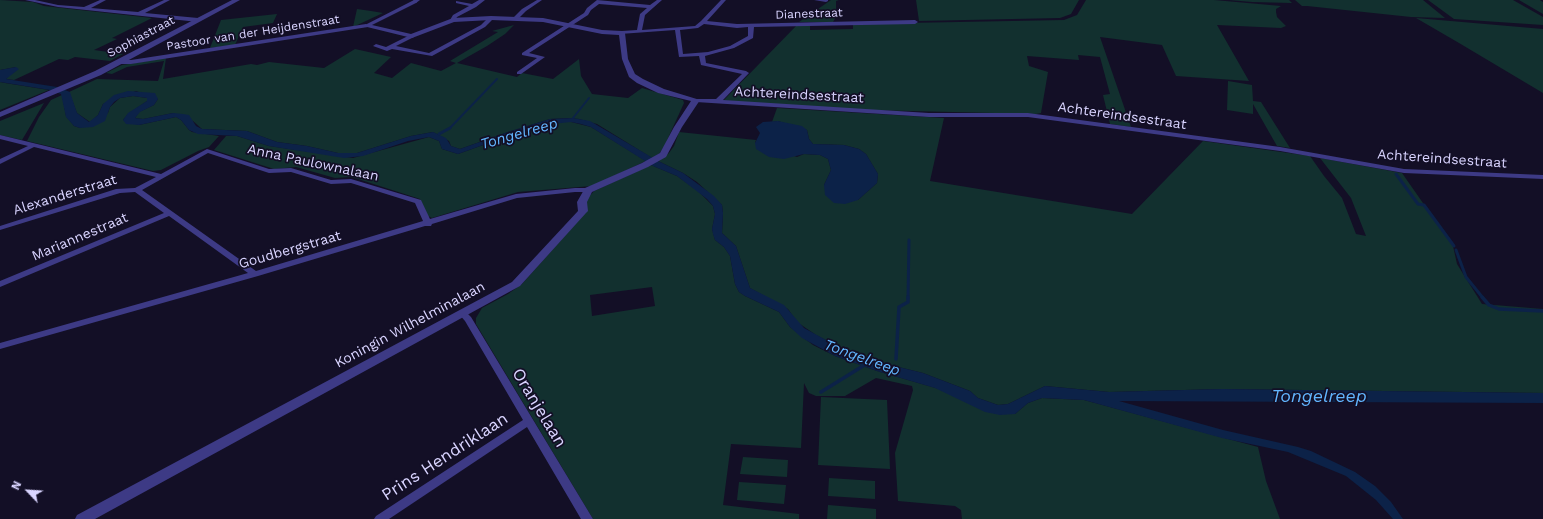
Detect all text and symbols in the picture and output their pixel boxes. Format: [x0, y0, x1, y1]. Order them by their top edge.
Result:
street label: Dianestraat [775, 6, 843, 22]
street label: Pastoor van der Heijdenstraat [165, 12, 341, 54]
street label: Sophiastraat [105, 13, 177, 61]
street label: Achtereindsestraat [734, 83, 864, 107]
street label: Achtereindsestraat [1057, 99, 1187, 133]
water label: Tongelreep [478, 114, 560, 154]
street label: Anna Paulownalaan [246, 141, 380, 185]
street label: Achtereindsestraat [1377, 146, 1507, 172]
street label: Alexanderstraat [11, 171, 119, 219]
street label: Mariannestraat [29, 209, 131, 265]
street label: Goudbergstraat [237, 227, 343, 273]
street label: Koningin Wilhelminalaan [332, 278, 488, 372]
water label: Tongelreep [821, 336, 903, 380]
street label: Oranjelaan [507, 365, 571, 451]
water label: Tongelreep [1271, 386, 1367, 408]
street label: Prins Hendriklaan [378, 409, 512, 505]
north arrow [8, 471, 48, 511]
text: N [9, 479, 24, 492]

